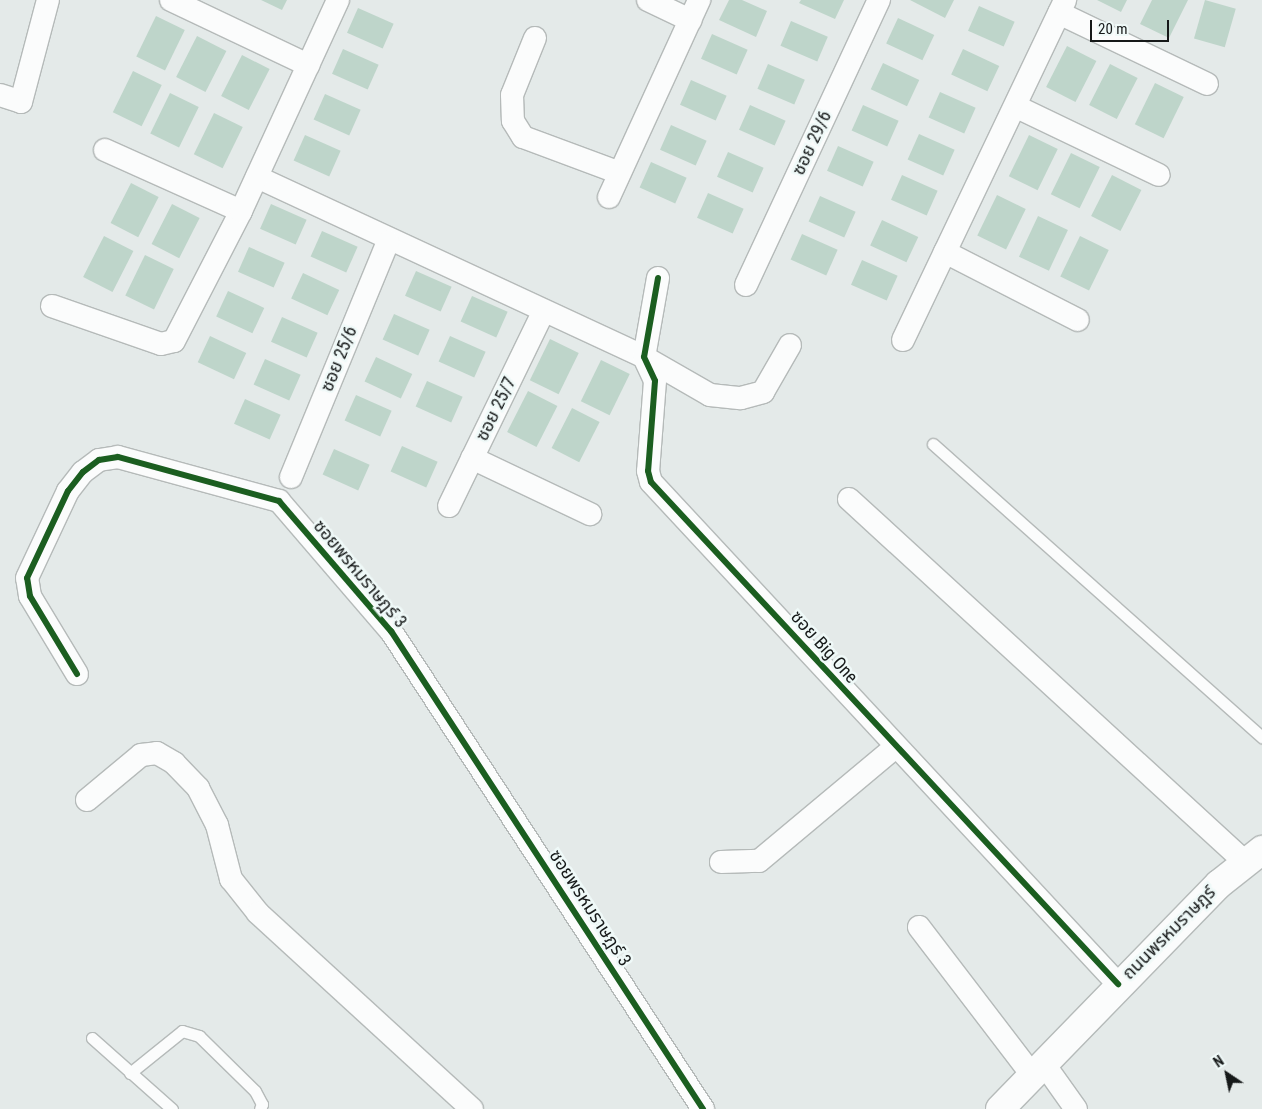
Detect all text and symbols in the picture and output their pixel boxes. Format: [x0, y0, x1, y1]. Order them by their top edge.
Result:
scale bar [1092, 10, 1171, 42]
text: 20 m [1098, 20, 1128, 38]
street label: ซอย 29/6 [788, 107, 836, 179]
street label: ซอย 25/6 [316, 323, 362, 395]
street label: ซอย 25/7 [471, 373, 521, 445]
street label: ซอยพรหมราษฎร์ 3 [309, 516, 411, 632]
street label: ซอย Big One [786, 606, 862, 688]
street label: ซอยพรหมราษฎร์ 3 [544, 846, 636, 970]
street label: ถนนพรหมราษฎร์ [1118, 882, 1220, 984]
north arrow [1202, 1049, 1252, 1099]
text: N [1211, 1053, 1227, 1071]

